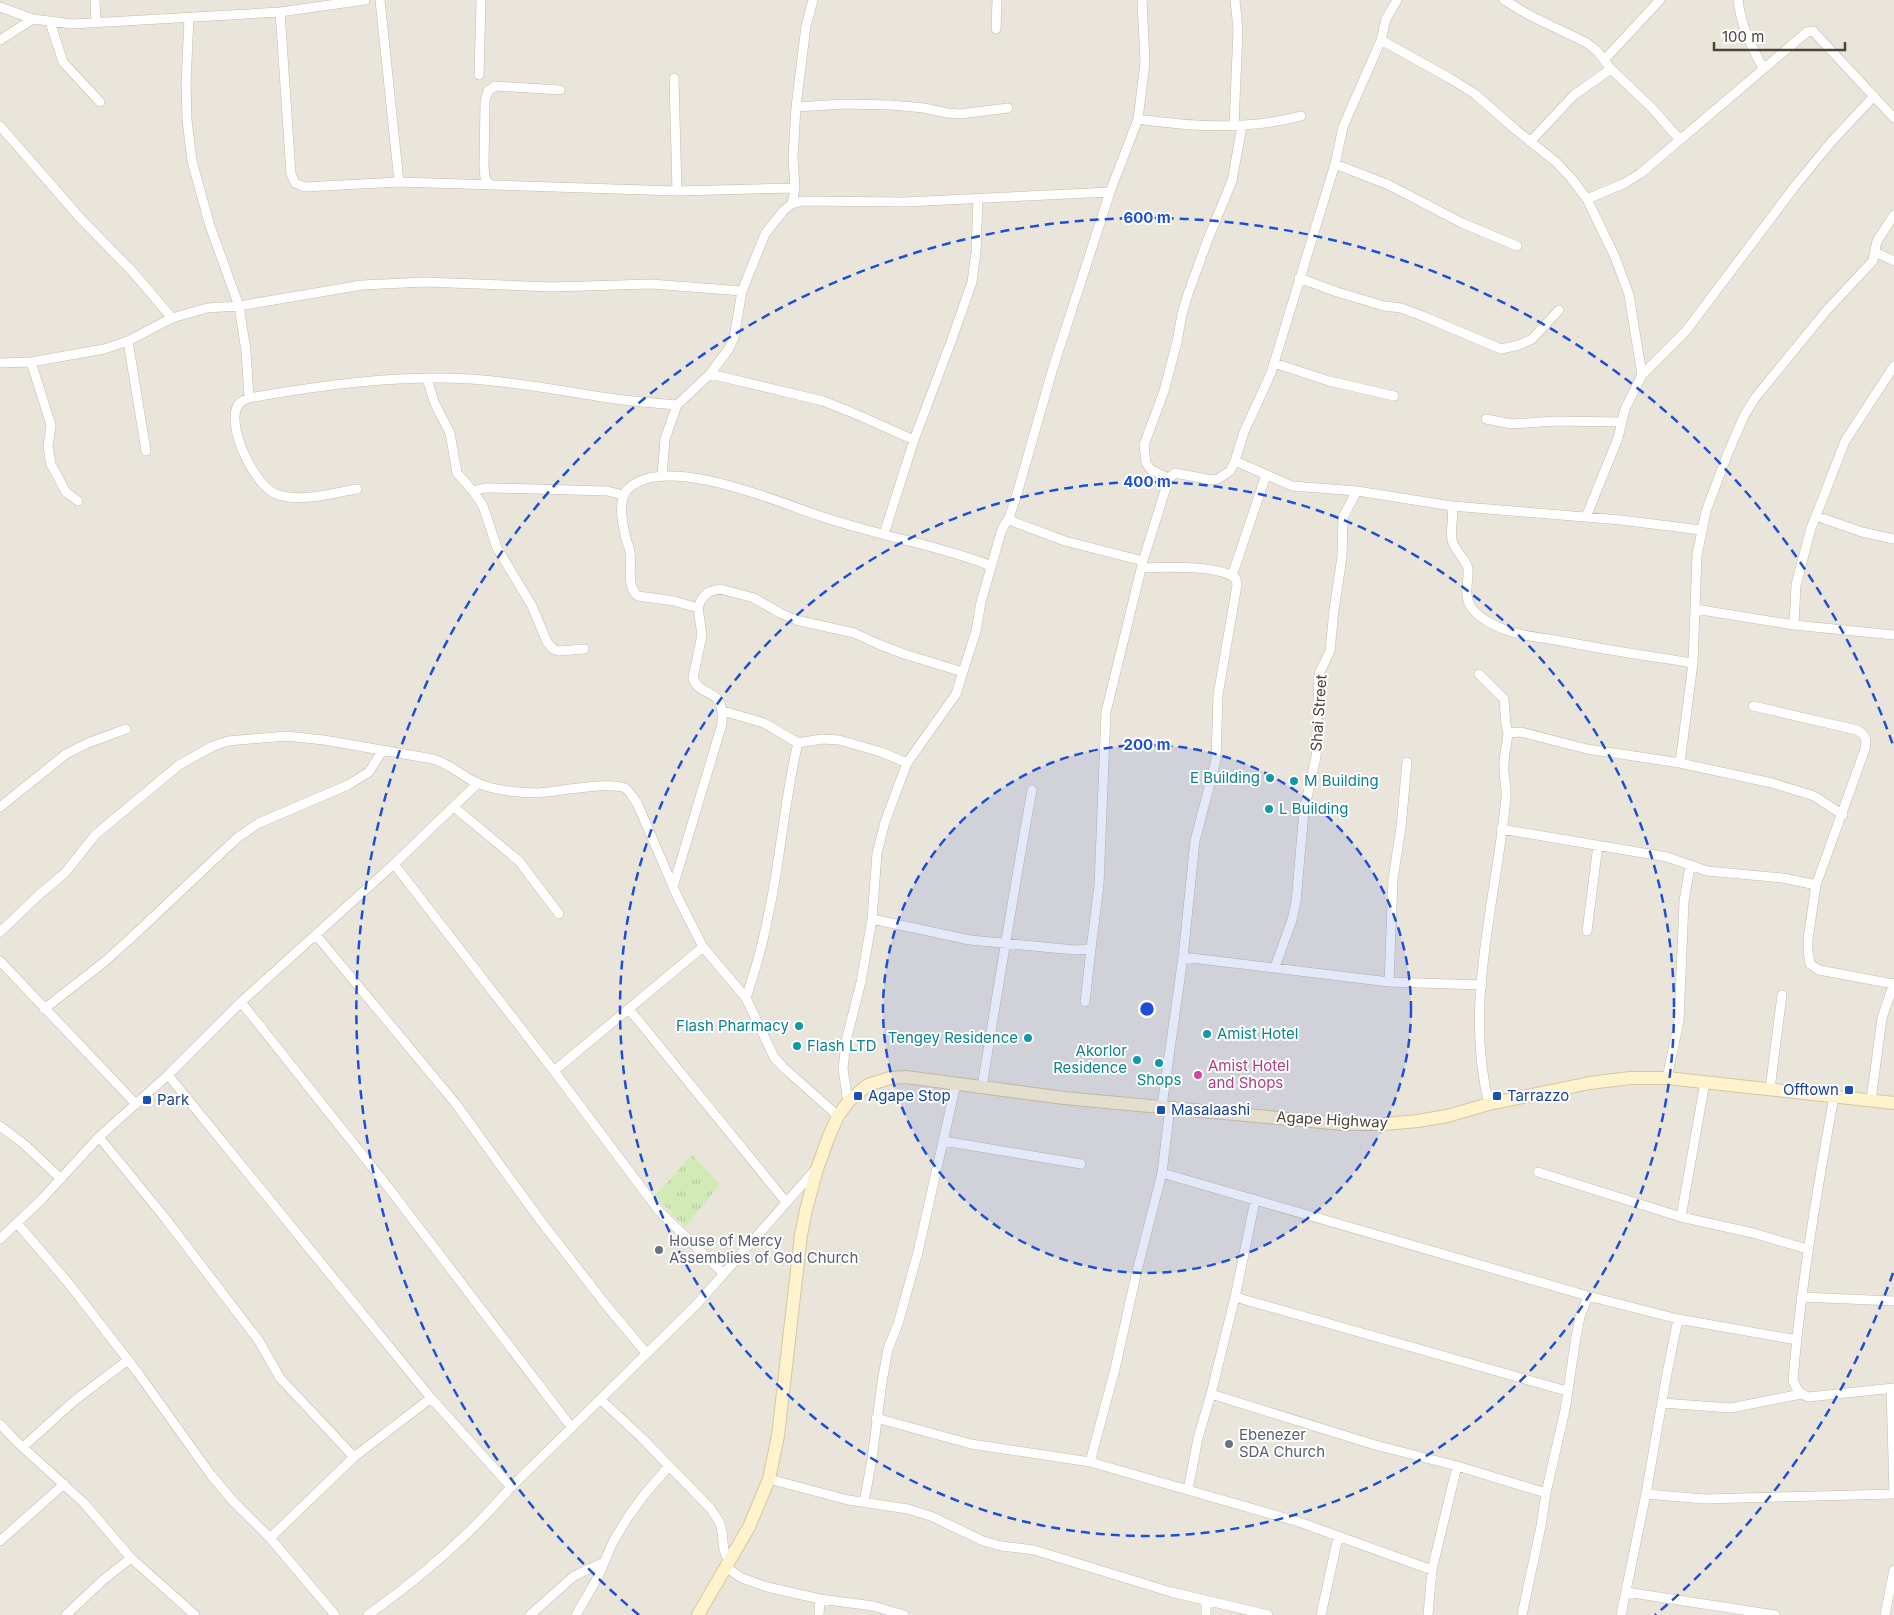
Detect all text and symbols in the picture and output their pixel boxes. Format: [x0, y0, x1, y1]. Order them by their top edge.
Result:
scale bar [1714, 20, 1845, 52]
text: 100 m [1722, 27, 1764, 46]
text: 600 m [1123, 208, 1171, 227]
text: 400 m [1123, 472, 1171, 491]
street label: Shai Street [1306, 674, 1331, 752]
text: 200 m [1124, 735, 1170, 754]
place label: E Building [1190, 768, 1260, 787]
place label: M Building [1304, 771, 1379, 790]
marker: E Building [1264, 772, 1276, 784]
marker: M Building [1288, 775, 1300, 787]
place label: L Building [1279, 799, 1349, 818]
marker: L Building [1263, 803, 1275, 815]
centre of rings [1138, 1000, 1156, 1018]
place label: Flash Pharmacy [676, 1016, 790, 1035]
marker: Flash Pharmacy [793, 1020, 805, 1032]
place label: Amist Hotel [1217, 1024, 1298, 1043]
place label: Tengey Residence [888, 1028, 1018, 1047]
marker: Amist Hotel [1201, 1028, 1213, 1040]
marker: Tengey Residence [1022, 1032, 1034, 1044]
place label: Flash LTD [807, 1036, 876, 1055]
marker: Flash LTD [791, 1040, 803, 1052]
place label: Akorlor Residence [1053, 1041, 1127, 1077]
marker: Akorlor Residence [1131, 1054, 1143, 1066]
place label: Amist Hotel and Shops [1208, 1056, 1289, 1092]
marker: Shops [1153, 1057, 1165, 1069]
marker: Amist Hotel and Shops [1192, 1069, 1204, 1081]
place label: Shops [1137, 1070, 1181, 1089]
place label: Offtown [1783, 1080, 1839, 1099]
marker: Offtown [1843, 1084, 1855, 1096]
place label: Agape Stop [868, 1086, 951, 1105]
place label: Tarrazzo [1507, 1086, 1569, 1105]
place label: Park [157, 1090, 190, 1109]
marker: Agape Stop [852, 1090, 864, 1102]
marker: Tarrazzo [1491, 1090, 1503, 1102]
marker: Park [141, 1094, 153, 1106]
place label: Masalaashi [1171, 1100, 1250, 1119]
marker: Masalaashi [1155, 1104, 1167, 1116]
street label: Agape Highway [1276, 1107, 1389, 1132]
place label: House of Mercy Assemblies of God Church [669, 1231, 858, 1267]
marker: House of Mercy Assemblies of God Church [653, 1244, 665, 1256]
place label: Ebenezer SDA Church [1239, 1425, 1325, 1461]
marker: Ebenezer SDA Church [1223, 1438, 1235, 1450]

